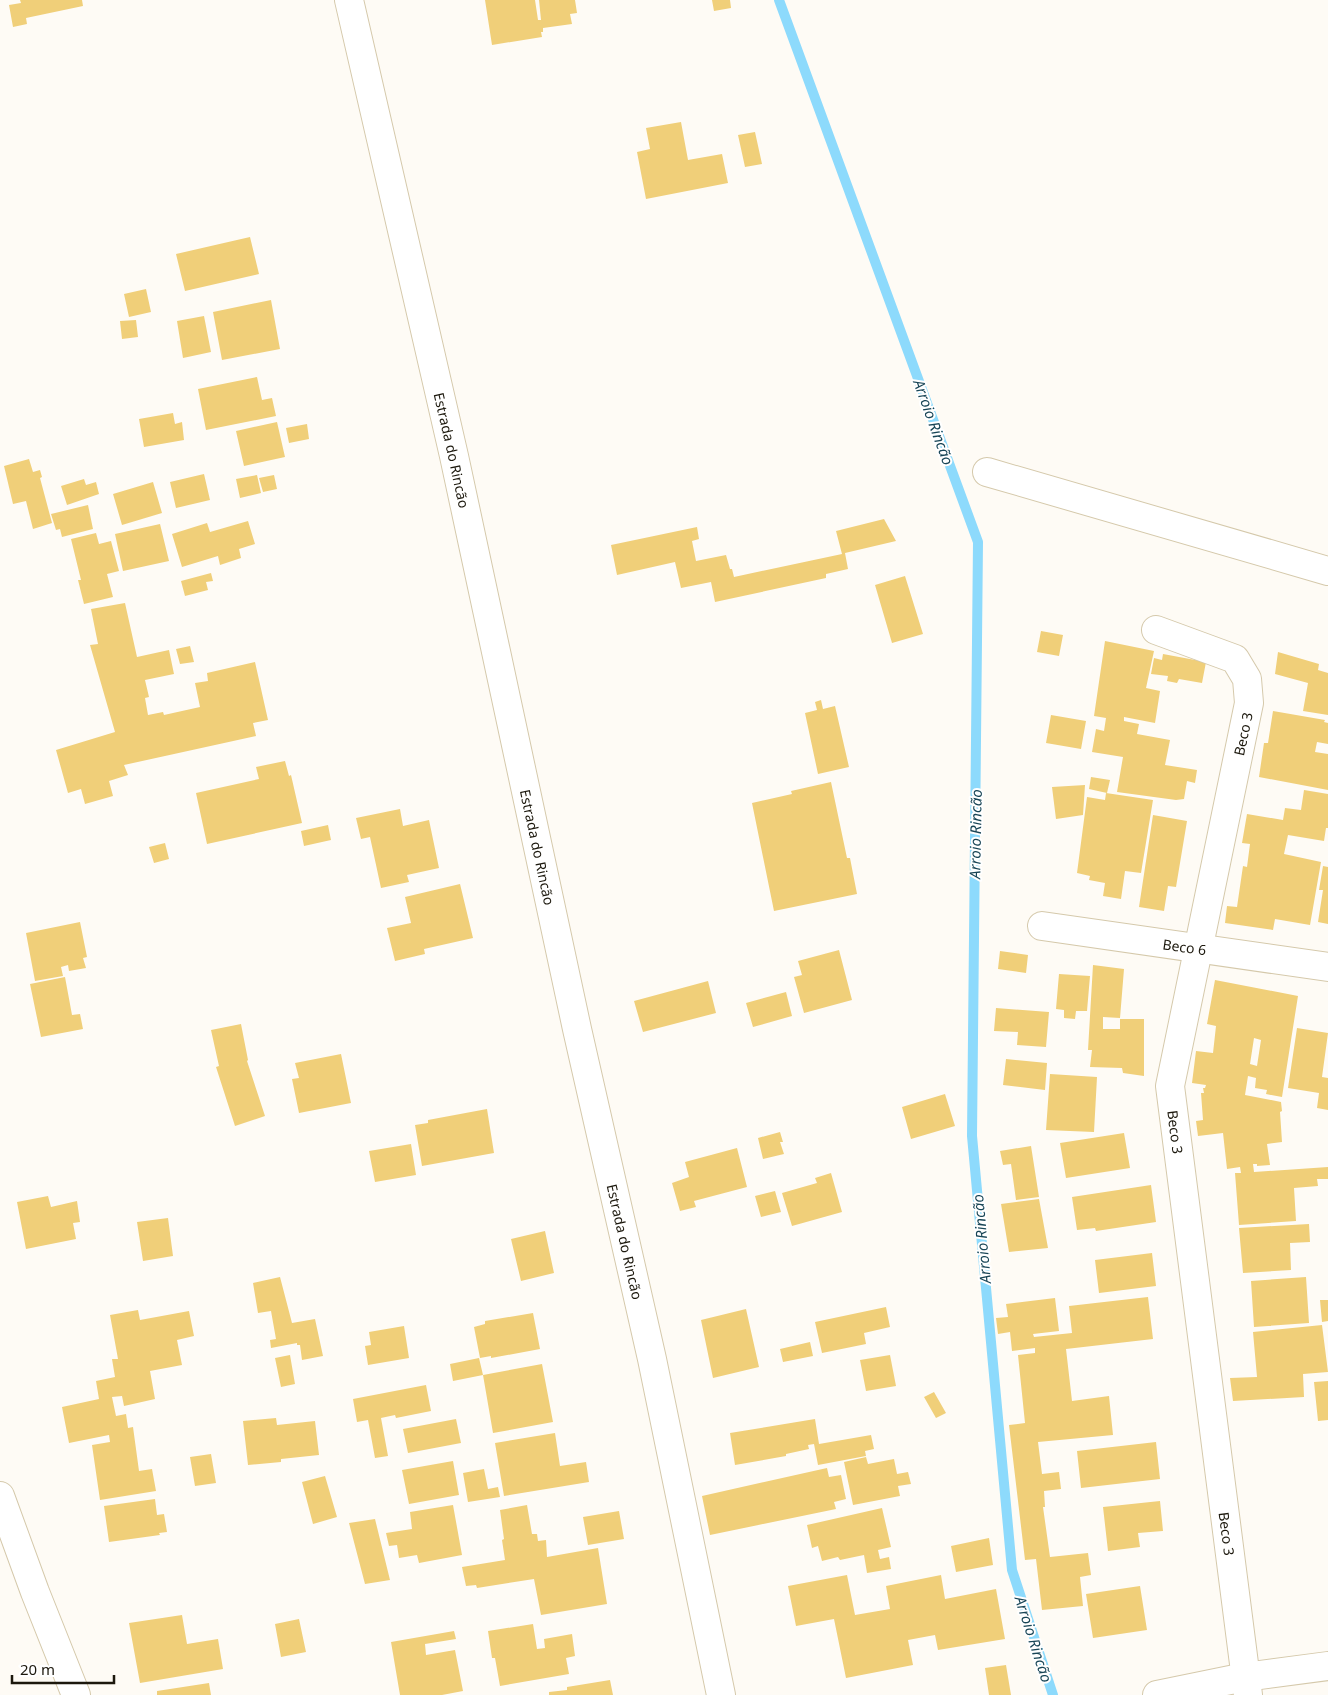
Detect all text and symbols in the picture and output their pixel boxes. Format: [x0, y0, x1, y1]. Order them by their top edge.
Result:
water label: Arroio Rincão [909, 376, 959, 468]
street label: Estrada do Rincão [430, 391, 474, 510]
street label: Beco 3 [1229, 711, 1257, 757]
street label: Estrada do Rincão [516, 788, 560, 907]
water label: Arroio Rincão [964, 789, 986, 880]
street label: Beco 6 [1161, 934, 1208, 959]
street label: Beco 3 [1164, 1109, 1188, 1155]
street label: Estrada do Rincão [603, 1182, 648, 1301]
water label: Arroio Rincão [967, 1193, 995, 1286]
street label: Beco 3 [1215, 1511, 1240, 1557]
water label: Arroio Rincão [1010, 1592, 1057, 1685]
scale bar [12, 1652, 115, 1684]
text: 20 m [20, 1659, 55, 1679]

